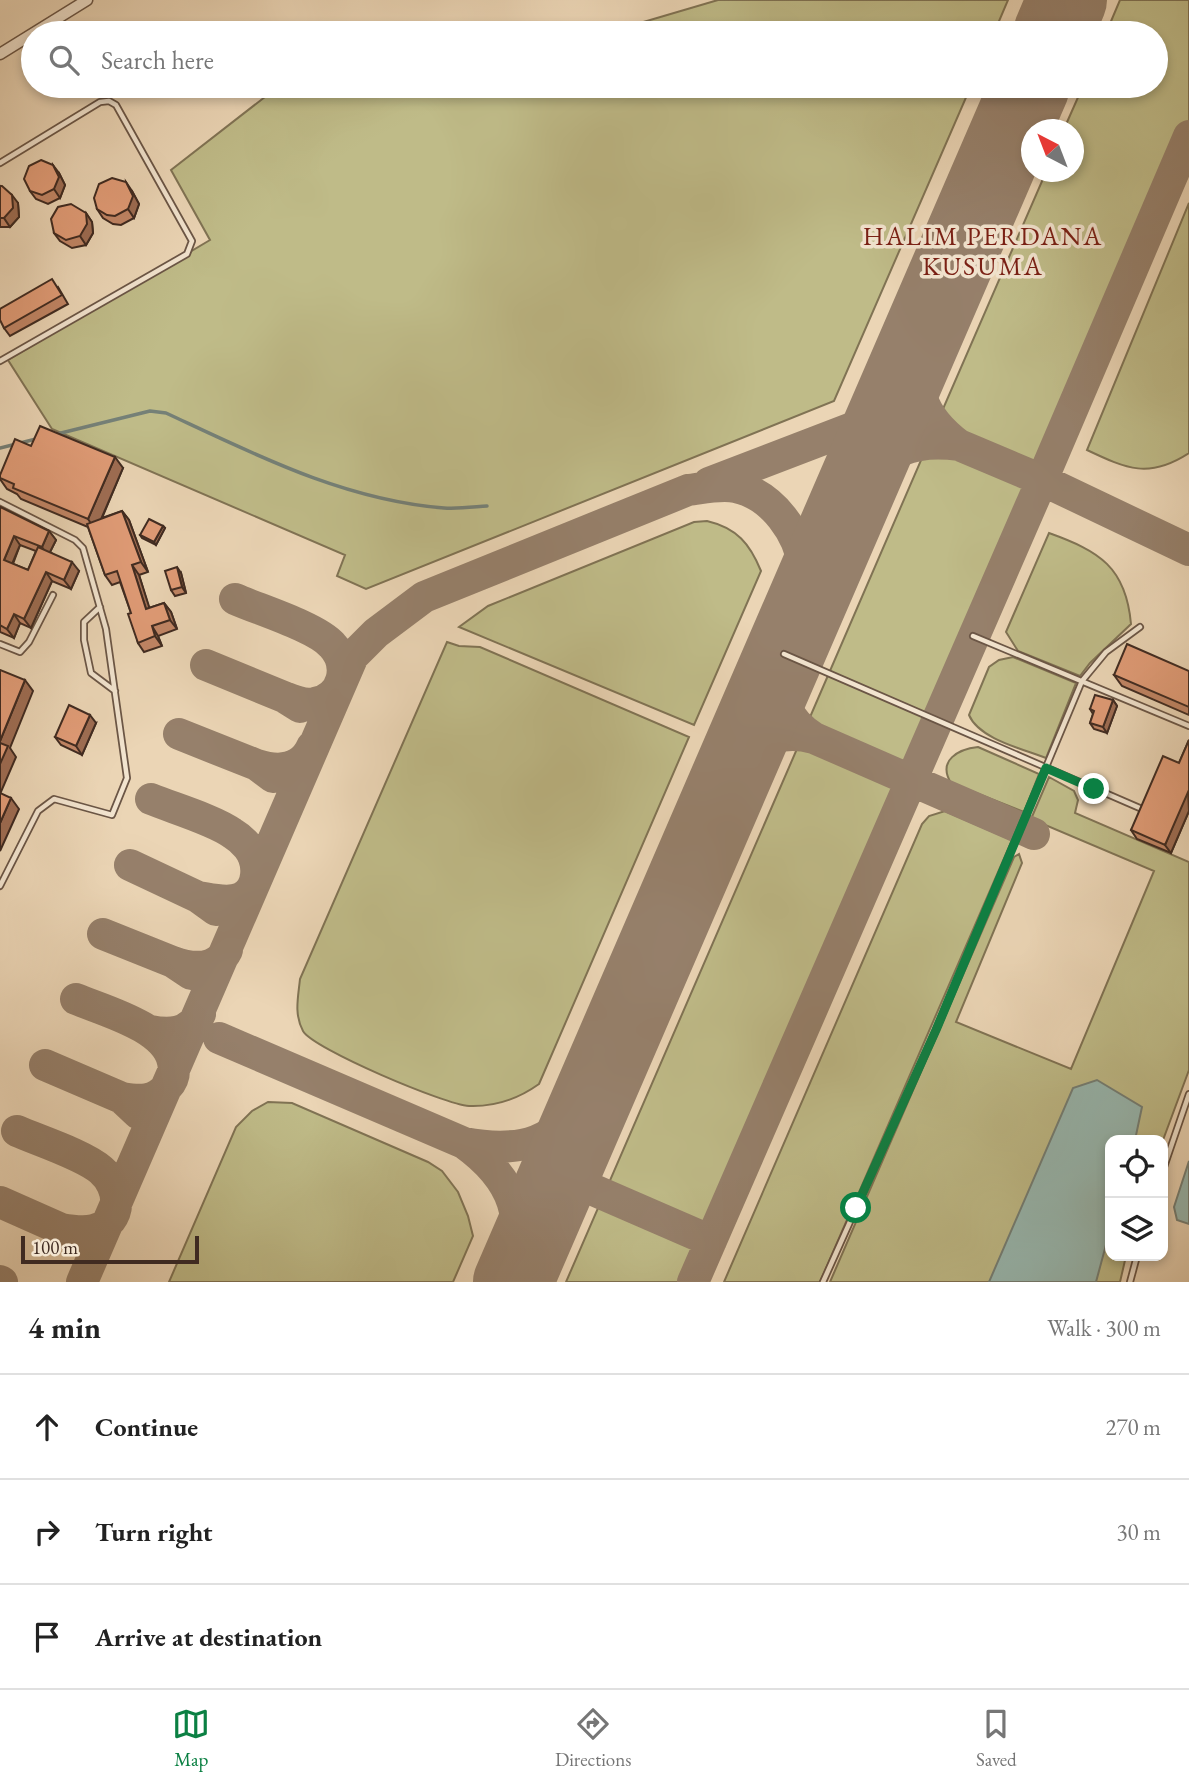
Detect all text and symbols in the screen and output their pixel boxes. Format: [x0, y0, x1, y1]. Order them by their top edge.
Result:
search box [21, 21, 1168, 98]
icon: search [45, 41, 83, 79]
text: Search here [101, 43, 214, 77]
north arrow [1021, 119, 1084, 182]
district label: HALIM PERDANA KUSUMA [863, 219, 1103, 283]
route end [1078, 773, 1109, 804]
map controls [1105, 1135, 1168, 1261]
button: locate [1105, 1135, 1168, 1198]
route start [840, 1192, 871, 1223]
button: layers [1105, 1198, 1168, 1261]
scale bar [21, 1233, 200, 1265]
text: 100 m [32, 1235, 78, 1260]
text: 4 min [28, 1308, 101, 1347]
text: Walk · 300 m [1047, 1313, 1161, 1343]
icon: ahead [28, 1408, 66, 1446]
text: Continue [95, 1410, 198, 1444]
text: 270 m [1105, 1412, 1161, 1442]
icon: right [28, 1513, 66, 1551]
text: Turn right [95, 1515, 213, 1549]
text: 30 m [1116, 1517, 1161, 1547]
icon: arrive [28, 1618, 66, 1656]
text: Arrive at destination [95, 1620, 322, 1654]
tab: Map [172, 1705, 210, 1772]
tab: Directions [555, 1705, 631, 1772]
tab: Saved [976, 1705, 1017, 1772]

